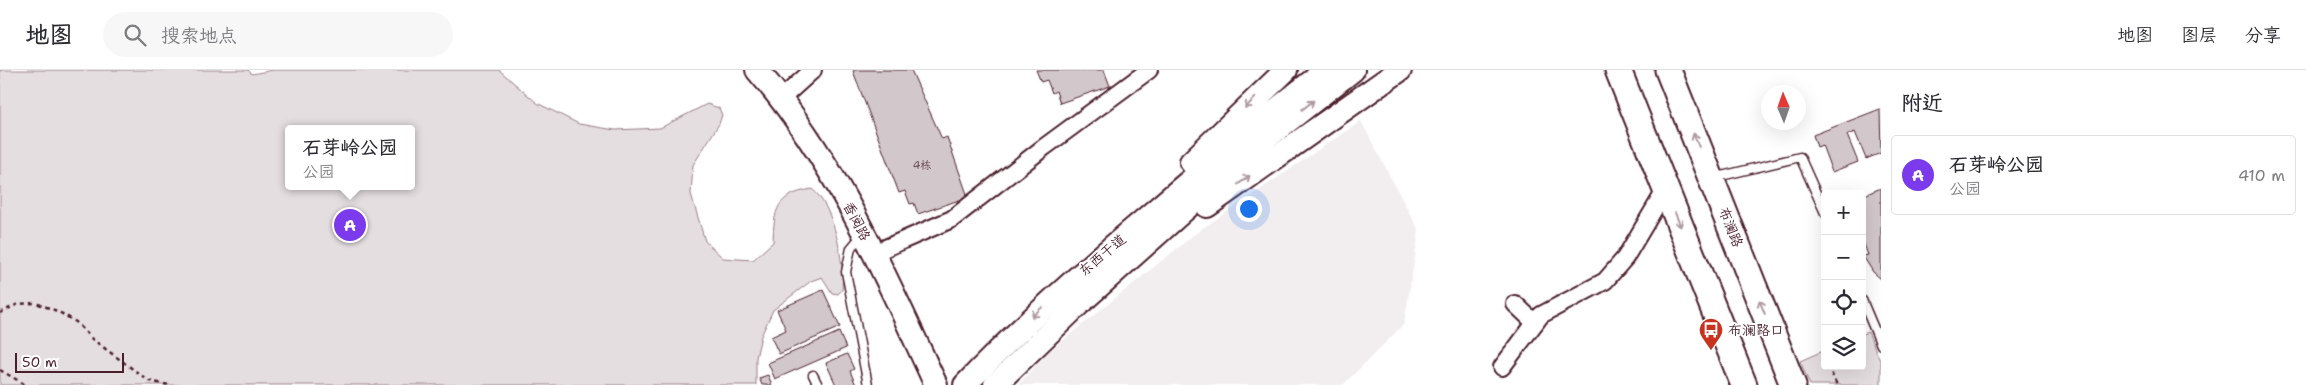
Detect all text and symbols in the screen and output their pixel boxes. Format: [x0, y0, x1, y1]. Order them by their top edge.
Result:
search box [103, 12, 453, 57]
text: 地图 [25, 19, 73, 51]
icon: search [121, 21, 149, 49]
text: 搜索地点 [161, 23, 237, 48]
text: 地图 [2117, 23, 2153, 47]
text: 图层 [2181, 23, 2217, 47]
text: 分享 [2245, 23, 2281, 47]
north arrow [1761, 85, 1806, 130]
text: 附近 [1901, 89, 1943, 117]
one-way arrow [1244, 97, 1256, 109]
one-way arrow [1301, 100, 1315, 110]
popup [285, 125, 415, 190]
one-way arrow [1690, 133, 1700, 148]
text: 石芽岭公园 [302, 135, 398, 160]
text: 石芽岭公园 [1949, 152, 2044, 177]
house number: 4栋 [913, 158, 931, 173]
text: 公园 [302, 161, 335, 182]
text: A [1912, 165, 1924, 186]
text: 410 m [2238, 165, 2285, 186]
one-way arrow [1237, 174, 1250, 185]
text: 公园 [1949, 178, 1981, 199]
map controls [1821, 190, 1866, 370]
button: + [1821, 190, 1866, 235]
your location [1236, 196, 1262, 222]
street label: 香阅路 [839, 198, 875, 244]
street label: 布澜路 [1715, 204, 1747, 250]
pin: A [334, 206, 366, 244]
one-way arrow [1675, 212, 1684, 227]
street label: 东西干道 [1075, 230, 1129, 280]
button: − [1821, 235, 1866, 280]
button: locate [1821, 280, 1866, 325]
one-way arrow [1757, 300, 1766, 315]
one-way arrow [1031, 306, 1043, 318]
bus stop icon: 布澜路口 [1698, 317, 1724, 351]
place label: 布澜路口 [1728, 321, 1784, 339]
button: layers [1821, 325, 1866, 370]
scale bar [15, 350, 124, 373]
text: 50 m [22, 353, 57, 371]

